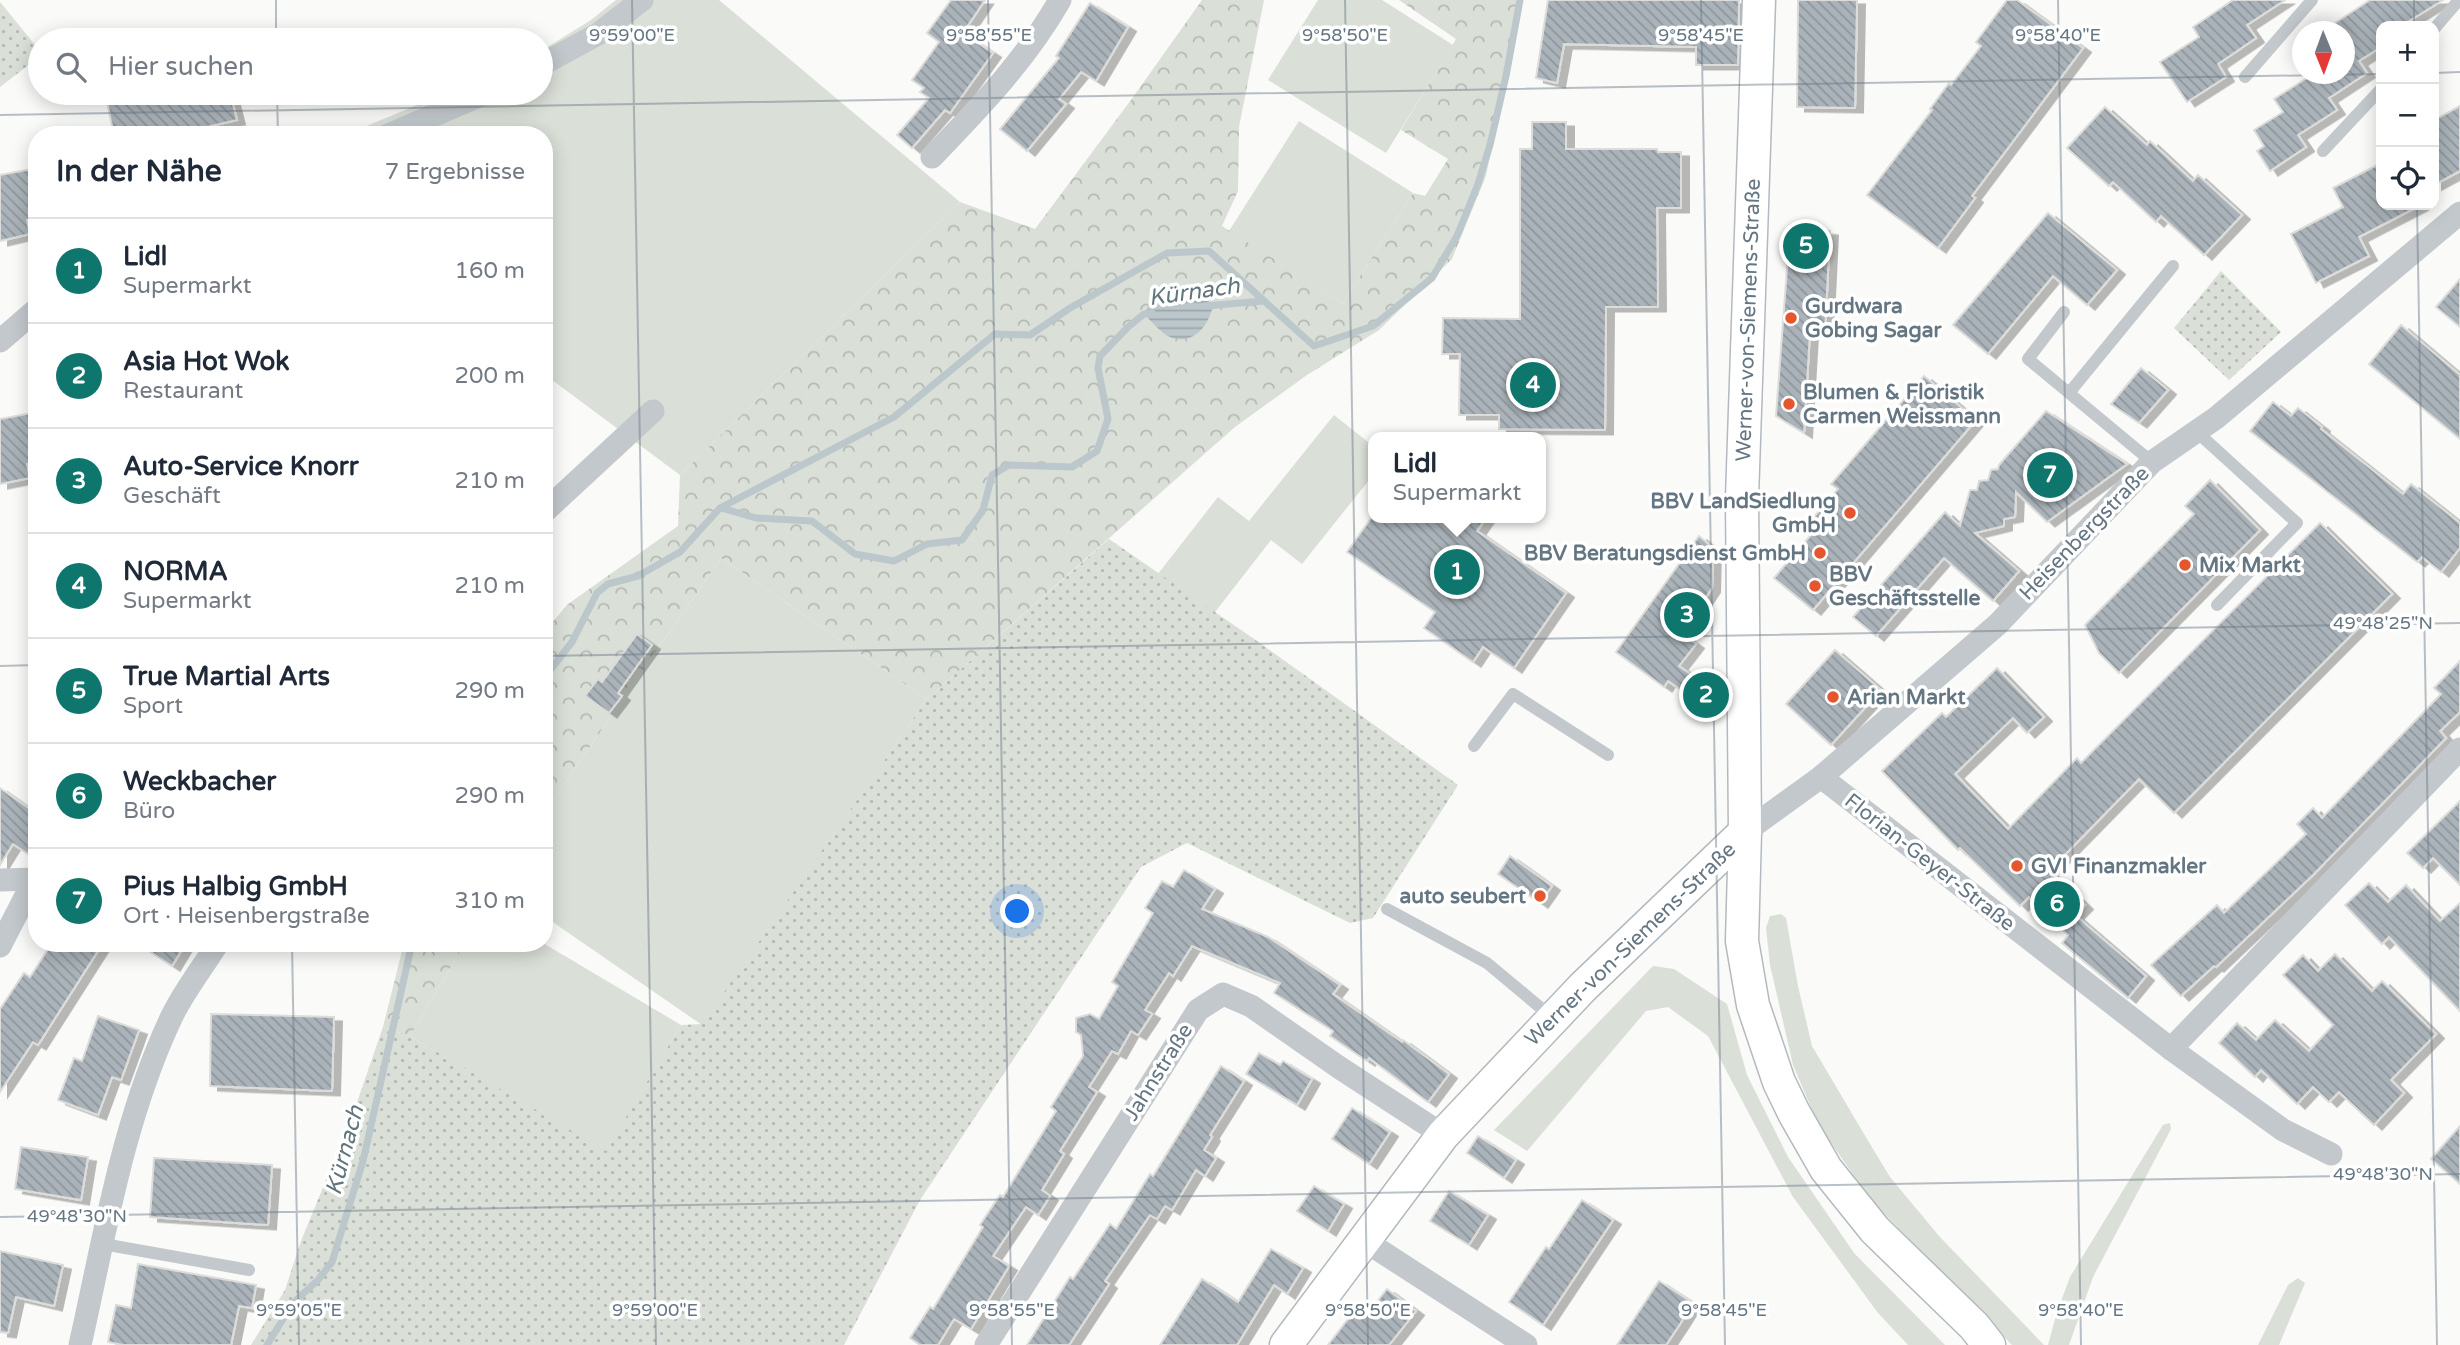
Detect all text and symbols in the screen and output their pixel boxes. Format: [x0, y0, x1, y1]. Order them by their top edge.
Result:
north arrow [2292, 21, 2355, 84]
map controls [2376, 21, 2439, 210]
button: + [2376, 21, 2439, 84]
text: 9°59'00"E [589, 24, 675, 46]
text: 9°58'55"E [946, 24, 1032, 46]
text: 9°58'50"E [1302, 24, 1388, 46]
text: 9°58'45"E [1658, 24, 1744, 46]
text: 9°58'40"E [2015, 24, 2101, 46]
search box [28, 28, 553, 105]
icon: search [52, 48, 90, 86]
text: Hier suchen [108, 51, 254, 82]
button: − [2376, 84, 2439, 147]
button: locate [2376, 147, 2439, 210]
text: In der Nähe [56, 153, 222, 190]
text: 7 Ergebnisse [385, 158, 525, 186]
street label: Werner-von-Siemens-Straße [1731, 178, 1766, 462]
pin: 5 [1783, 220, 1829, 272]
text: Lidl [123, 241, 167, 272]
text: 1 [72, 257, 86, 285]
text: 160 m [455, 257, 525, 285]
text: Supermarkt [123, 272, 251, 300]
water label: Kürnach [1147, 272, 1242, 312]
place label: Gurdwara Gobing Sagar [1805, 294, 1942, 343]
marker: Gurdwara Gobing Sagar [1783, 310, 1799, 326]
text: Asia Hot Wok [123, 346, 289, 377]
pin: 4 [1510, 359, 1556, 411]
text: 2 [72, 362, 86, 390]
text: 200 m [455, 362, 525, 390]
text: Restaurant [123, 377, 243, 405]
place label: Blumen & Floristik Carmen Weissmann [1803, 380, 2001, 429]
marker: Blumen & Floristik Carmen Weissmann [1781, 396, 1797, 412]
popup [1368, 432, 1546, 523]
text: Lidl [1393, 448, 1437, 479]
pin: 7 [2027, 449, 2073, 501]
text: Auto-Service Knorr [123, 451, 359, 482]
street label: Heisenbergstraße [2014, 461, 2155, 605]
text: 3 [72, 467, 86, 495]
text: 210 m [455, 467, 525, 495]
text: Supermarkt [1393, 479, 1521, 507]
text: Geschäft [123, 482, 221, 510]
place label: BBV LandSiedlung GmbH [1650, 489, 1836, 538]
marker: BBV LandSiedlung GmbH [1842, 505, 1858, 521]
place label: BBV Beratungsdienst GmbH [1524, 541, 1806, 566]
marker: BBV Beratungsdienst GmbH [1812, 545, 1828, 561]
pin: 1 [1434, 546, 1480, 598]
place label: Mix Markt [2199, 553, 2301, 578]
text: NORMA [123, 556, 228, 587]
marker: Mix Markt [2177, 557, 2193, 573]
place label: BBV Geschäftsstelle [1829, 562, 1981, 611]
text: 4 [72, 572, 86, 600]
text: 210 m [455, 572, 525, 600]
marker: BBV Geschäftsstelle [1807, 578, 1823, 594]
text: Supermarkt [123, 587, 251, 615]
pin: 3 [1664, 589, 1710, 641]
text: 49°48'25"N [2333, 612, 2433, 634]
text: True Martial Arts [123, 661, 330, 692]
pin: 2 [1683, 669, 1729, 721]
text: 5 [72, 677, 86, 705]
text: 290 m [455, 677, 525, 705]
place label: Arian Markt [1847, 685, 1965, 710]
marker: Arian Markt [1825, 689, 1841, 705]
text: Sport [123, 692, 183, 720]
text: Weckbacher [123, 766, 276, 797]
text: 6 [72, 782, 86, 810]
text: 290 m [455, 782, 525, 810]
street label: Florian-Geyer-Straße [1840, 788, 2020, 937]
text: Büro [123, 797, 175, 825]
street label: Werner-von-Siemens-Straße [1520, 837, 1741, 1052]
place label: GVI Finanzmakler [2031, 854, 2207, 879]
marker: GVI Finanzmakler [2009, 858, 2025, 874]
text: Pius Halbig GmbH [123, 871, 348, 902]
pin: 6 [2034, 878, 2080, 930]
place label: auto seubert [1399, 884, 1526, 909]
text: 7 [72, 887, 86, 915]
text: 310 m [455, 887, 525, 915]
marker: auto seubert [1532, 888, 1548, 904]
your location [1000, 894, 1034, 928]
text: Ort · Heisenbergstraße [123, 902, 370, 930]
street label: Jahnstraße [1119, 1019, 1198, 1125]
water label: Kürnach [320, 1102, 371, 1198]
text: 49°48'30"N [2333, 1163, 2433, 1185]
text: 49°48'30"N [27, 1205, 127, 1227]
text: 9°59'05"E [256, 1299, 342, 1321]
text: 9°59'00"E [612, 1299, 698, 1321]
text: 9°58'55"E [969, 1299, 1055, 1321]
text: 9°58'50"E [1325, 1299, 1411, 1321]
text: 9°58'45"E [1681, 1299, 1767, 1321]
text: 9°58'40"E [2038, 1299, 2124, 1321]

